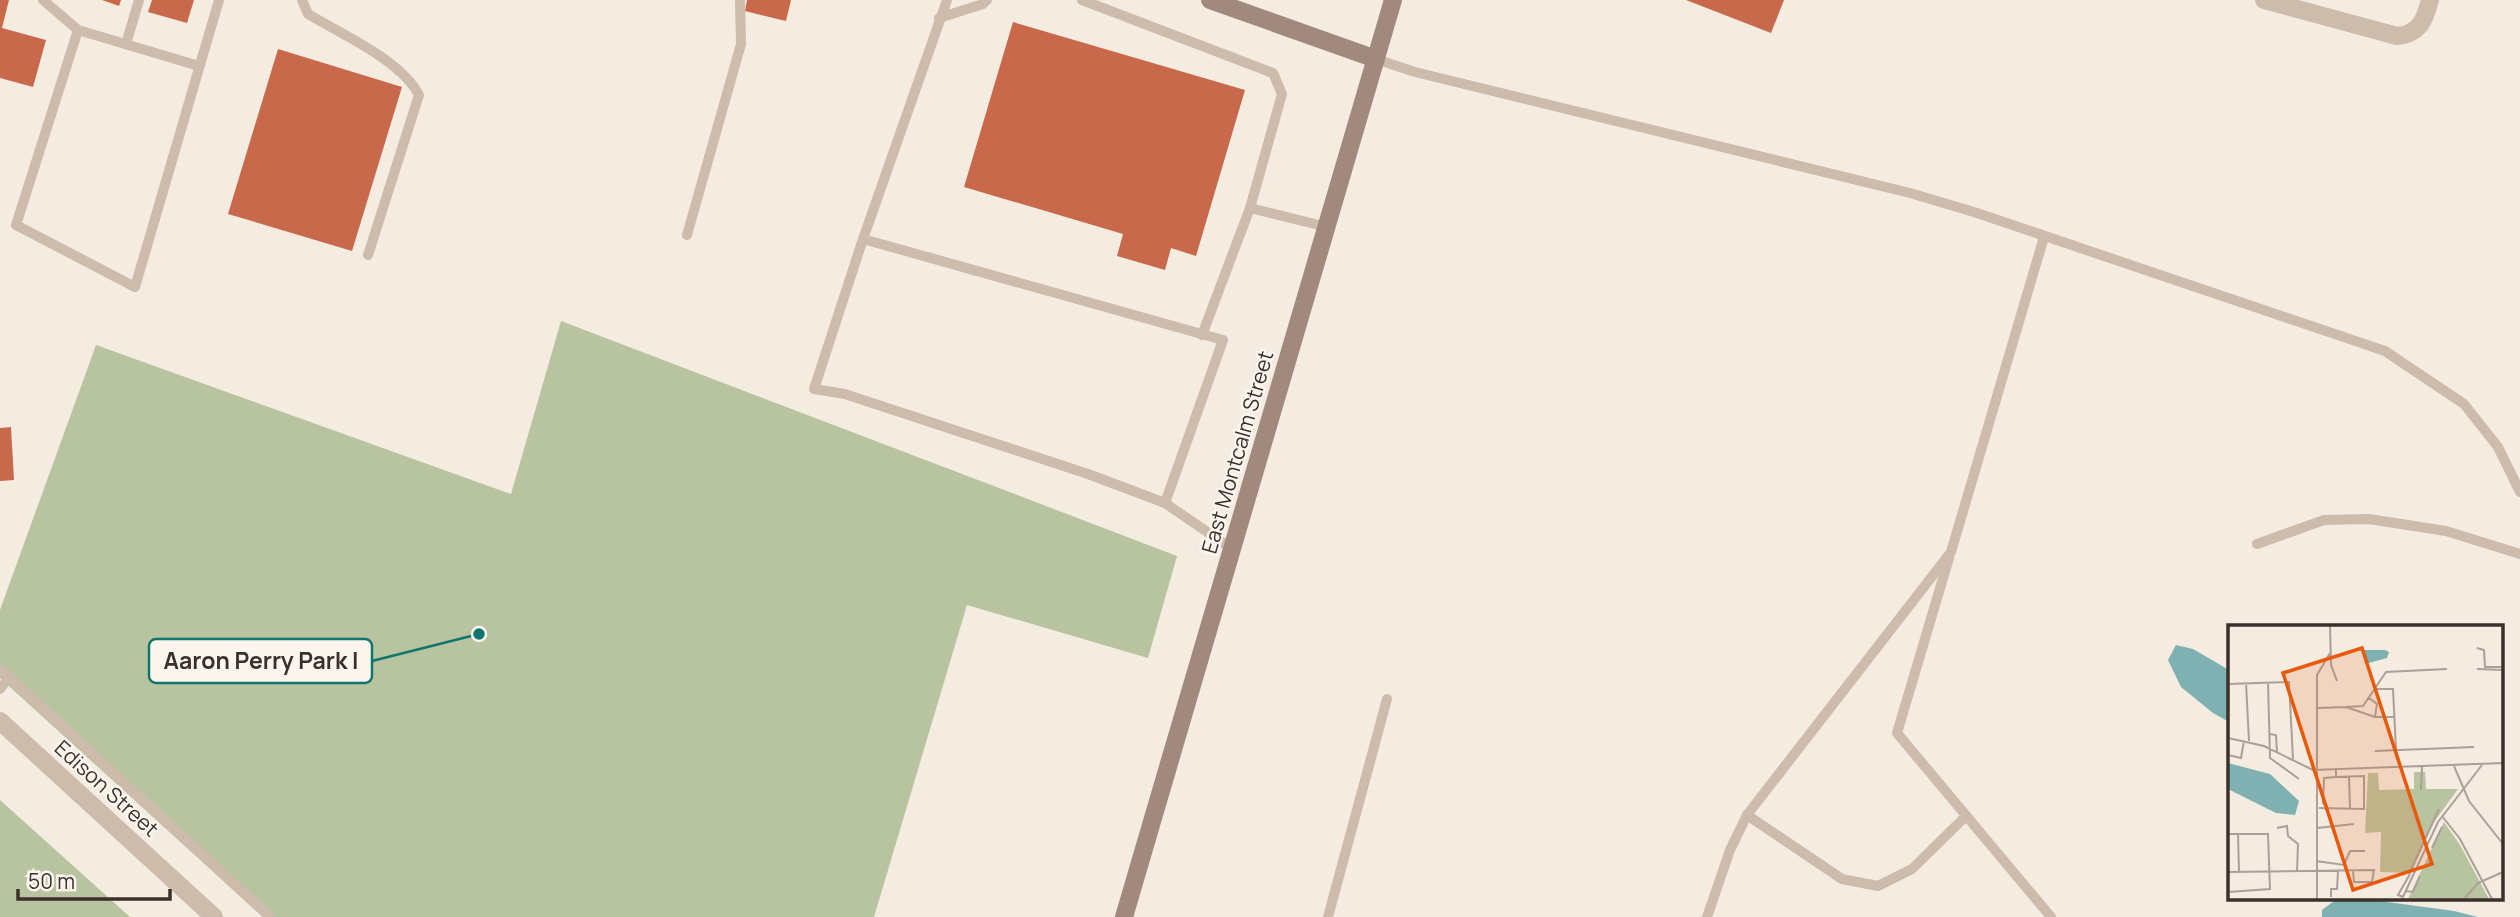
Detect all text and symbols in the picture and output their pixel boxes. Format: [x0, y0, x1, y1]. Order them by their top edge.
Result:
street label: East Montcalm Street [1195, 347, 1279, 557]
inset map [2228, 625, 2502, 900]
callout: Aaron Perry Park I [149, 639, 372, 683]
text: Aaron Perry Park I [164, 644, 358, 676]
street label: Edison Street [49, 734, 165, 842]
scale bar [18, 858, 170, 902]
text: 50 m [28, 867, 75, 895]

